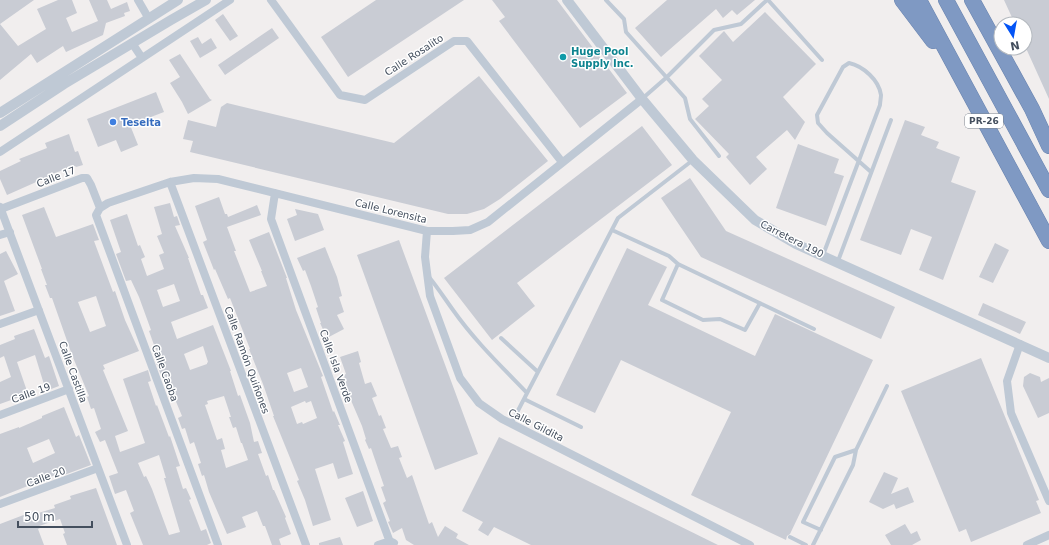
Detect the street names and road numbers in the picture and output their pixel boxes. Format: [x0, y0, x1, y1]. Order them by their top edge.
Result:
street label: Calle Rosalito [383, 32, 445, 78]
road number: PR-26 [965, 114, 1003, 128]
street label: Calle 17 [35, 165, 77, 189]
street label: Calle Lorensita [354, 197, 428, 225]
street label: Carretera 190 [758, 218, 826, 260]
street label: Calle Ramón Quiñones [222, 305, 272, 415]
street label: Calle Isla Verde [318, 328, 354, 404]
street label: Calle Castilla [57, 340, 89, 404]
street label: Calle Caoba [150, 343, 180, 403]
street label: Calle 19 [10, 381, 52, 405]
street label: Calle Gildita [507, 406, 565, 444]
street label: Calle 20 [25, 465, 67, 489]

